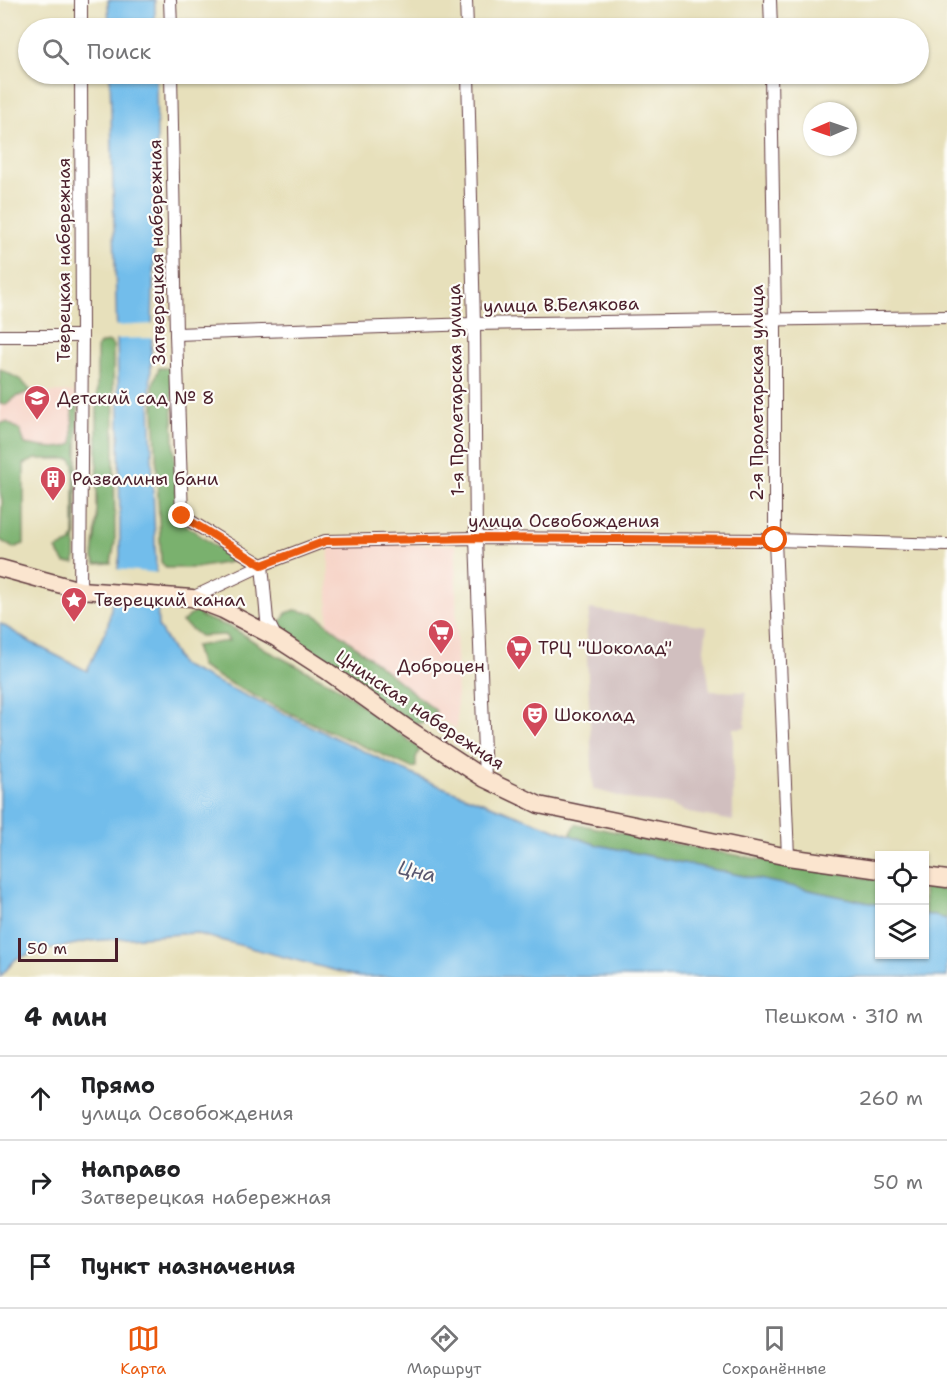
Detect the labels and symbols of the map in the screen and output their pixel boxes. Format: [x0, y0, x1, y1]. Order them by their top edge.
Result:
north arrow [803, 102, 857, 156]
street label: Затверецкая набережная [143, 139, 171, 365]
street label: Тверецкая набережная [52, 158, 76, 362]
street label: 1-я Пролетарская улица [442, 284, 470, 496]
street label: 2-я Пролетарская улица [745, 285, 769, 501]
street label: улица В.Белякова [483, 292, 639, 318]
school or university icon: Детский сад № 8 [22, 383, 52, 421]
place label: Детский сад № 8 [57, 386, 215, 410]
building icon: Развалины бани [38, 464, 68, 502]
place label: Развалины бани [72, 467, 219, 491]
route end [168, 502, 194, 528]
street label: улица Освобождения [468, 509, 660, 533]
route start [761, 526, 787, 552]
place icon: Тверецкий канал [59, 585, 89, 623]
place label: Тверецкий канал [94, 588, 245, 612]
supermarket icon: Доброцен [426, 617, 456, 655]
supermarket icon: ТРЦ "Шоколад" [504, 633, 534, 671]
place label: ТРЦ "Шоколад" [538, 636, 672, 660]
street label: Цнинская набережная [331, 644, 509, 776]
place label: Доброцен [397, 654, 485, 678]
theatre icon: Шоколад [520, 700, 550, 738]
place label: Шоколад [554, 703, 635, 727]
water label: Цна [395, 854, 439, 888]
scale bar [18, 935, 118, 962]

